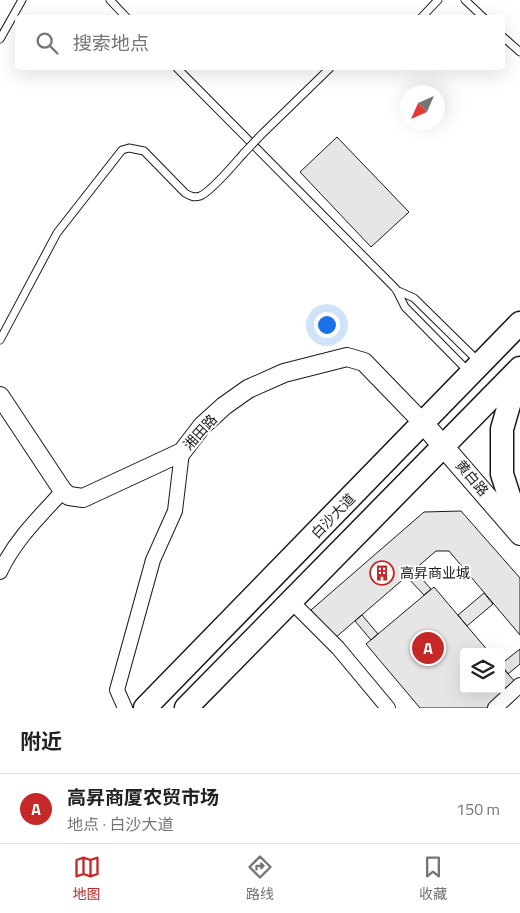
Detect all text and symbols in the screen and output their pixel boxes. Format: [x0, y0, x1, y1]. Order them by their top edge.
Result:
search box [15, 15, 505, 70]
text: 搜索地点 [73, 28, 149, 57]
icon: search [33, 29, 61, 57]
north arrow [400, 85, 445, 130]
your location [314, 312, 340, 338]
street label: 湘田路 [178, 409, 221, 454]
street label: 黄白路 [451, 455, 494, 501]
street label: 白沙大道 [306, 488, 360, 543]
building icon: 高昇商业城 [369, 560, 395, 586]
place label: 高昇商业城 [400, 562, 470, 583]
pin: A [412, 629, 444, 667]
map controls [460, 648, 505, 693]
button: layers [460, 648, 505, 693]
text: 附近 [20, 725, 62, 757]
text: 高昇商厦农贸市场 [67, 782, 219, 811]
text: A [31, 797, 41, 821]
text: 150 m [456, 797, 500, 821]
text: 地点 · 白沙大道 [67, 812, 174, 836]
tab: 地图 [73, 853, 101, 904]
tab: 路线 [246, 853, 274, 904]
tab: 收藏 [419, 853, 447, 904]

